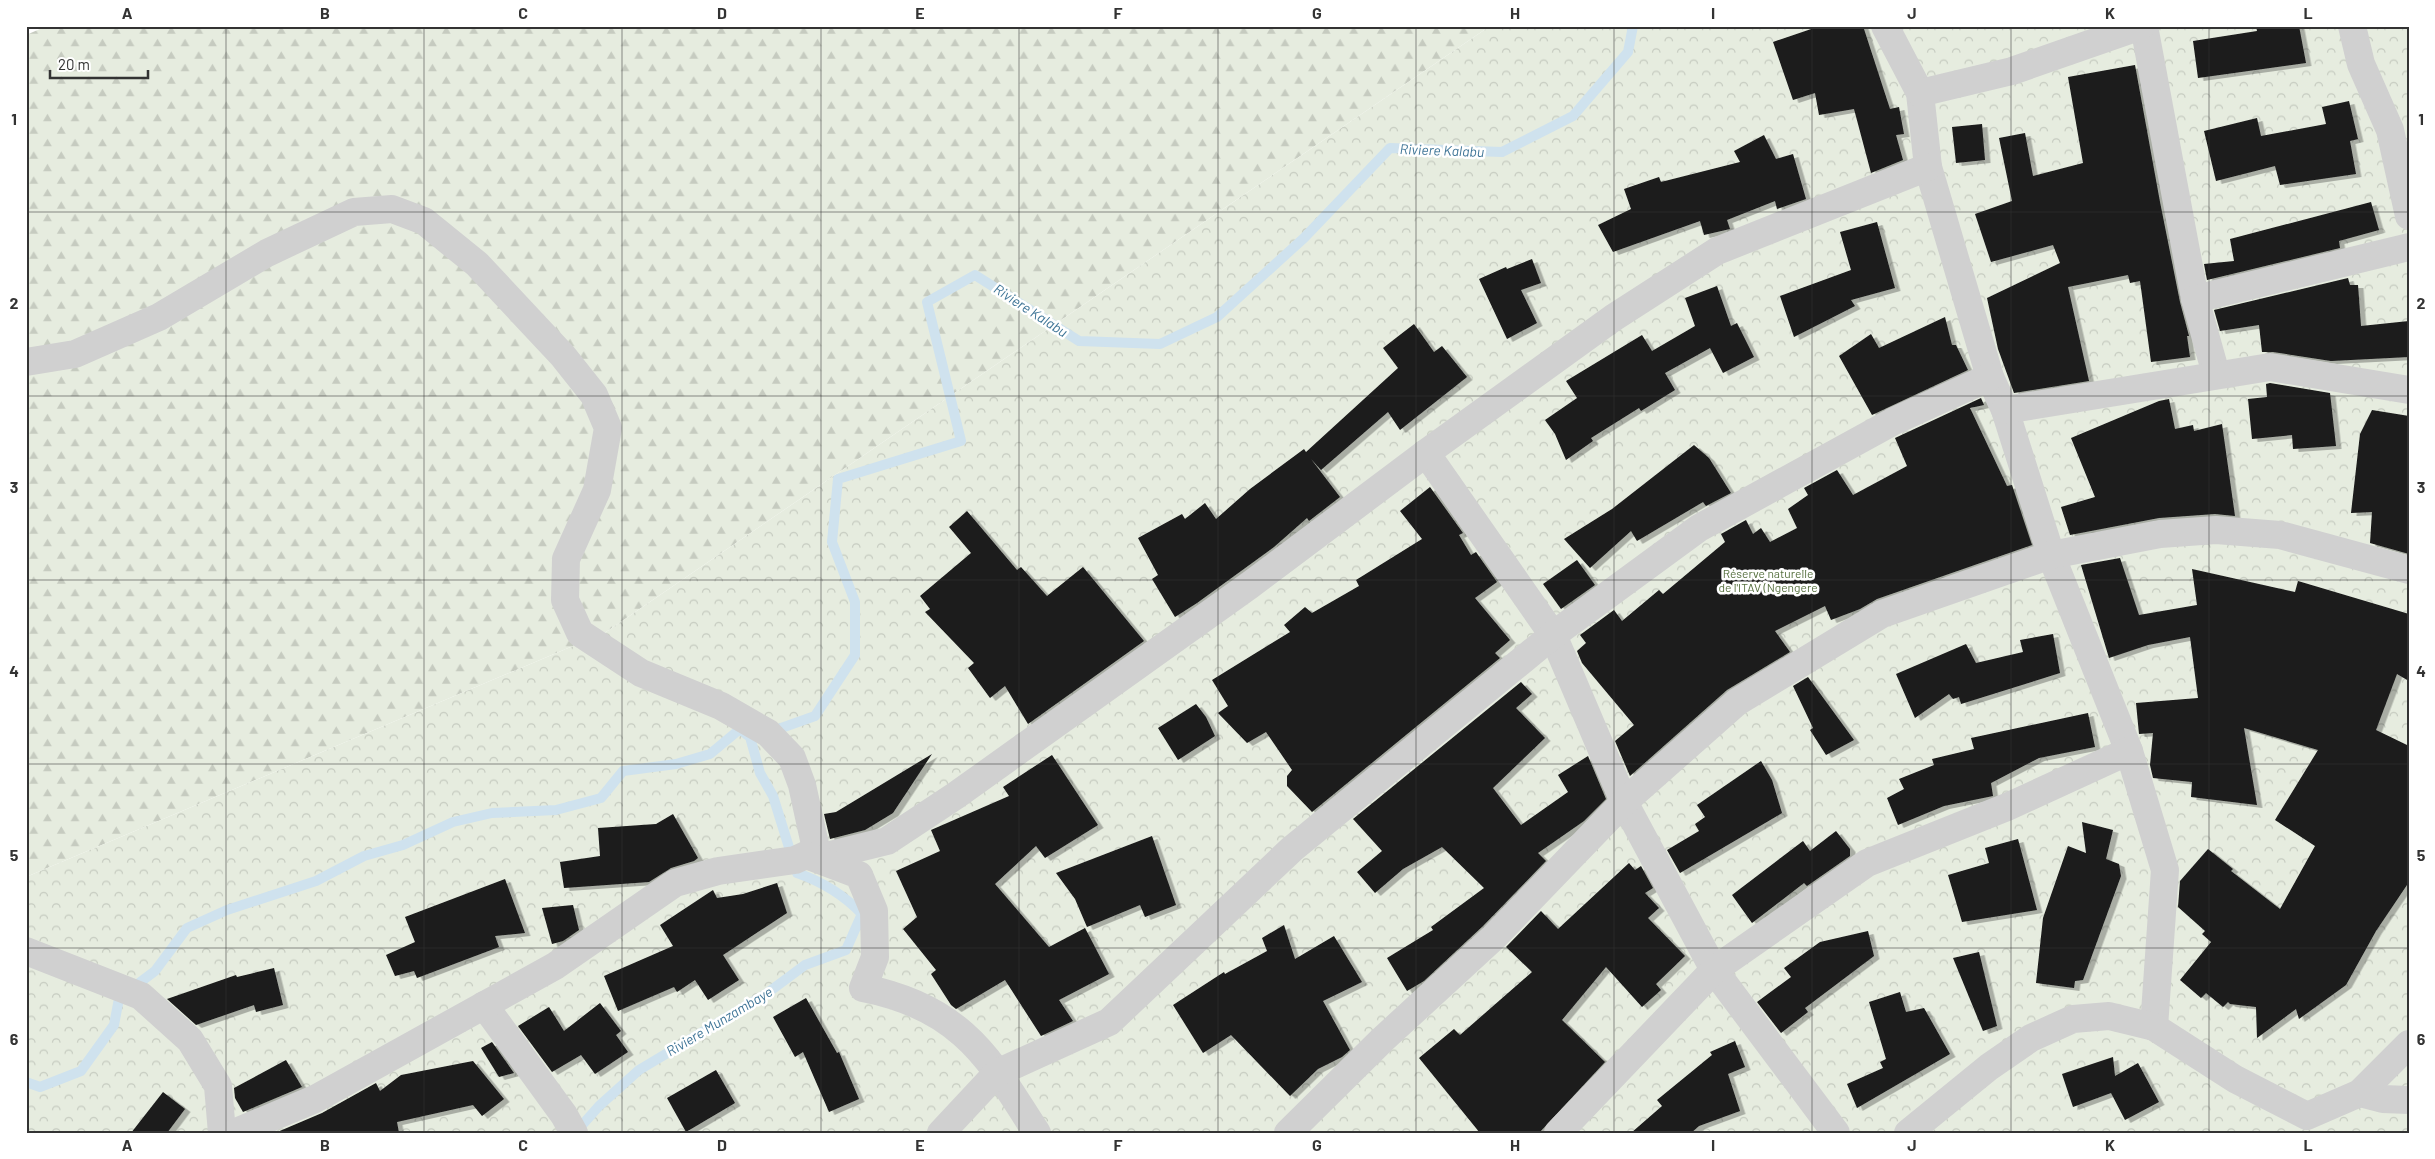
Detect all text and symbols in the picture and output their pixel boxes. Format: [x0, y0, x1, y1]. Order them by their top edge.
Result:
text: A [122, 3, 133, 22]
text: B [320, 3, 330, 22]
text: C [518, 3, 528, 22]
text: D [717, 3, 727, 22]
text: E [915, 3, 925, 22]
text: F [1114, 3, 1123, 22]
text: G [1312, 3, 1322, 22]
text: H [1510, 3, 1520, 22]
text: I [1711, 3, 1715, 22]
text: J [1907, 3, 1917, 22]
text: K [2105, 3, 2115, 22]
text: L [2303, 3, 2313, 22]
scale bar [50, 48, 148, 80]
text: 20 m [58, 55, 90, 73]
text: 1 [11, 109, 17, 128]
text: 1 [2418, 109, 2424, 128]
water label: Riviere Kalabu [1399, 140, 1485, 160]
water label: Riviere Kalabu [991, 280, 1071, 340]
text: 2 [10, 293, 19, 312]
text: 2 [2417, 293, 2426, 312]
text: 3 [10, 477, 18, 496]
text: 3 [2417, 477, 2425, 496]
park label: Réserve naturelle de l'ITAV (Ngengere [1718, 566, 1818, 594]
text: 4 [9, 661, 19, 680]
text: 4 [2416, 661, 2426, 680]
text: 5 [10, 845, 19, 864]
text: 5 [2417, 845, 2426, 864]
water label: Riviere Munzambaye [663, 983, 775, 1059]
text: 6 [10, 1029, 19, 1048]
text: 6 [2417, 1029, 2426, 1048]
text: A [122, 1135, 133, 1154]
text: B [320, 1135, 330, 1154]
text: C [518, 1135, 528, 1154]
text: D [717, 1135, 727, 1154]
text: E [915, 1135, 925, 1154]
text: F [1114, 1135, 1123, 1154]
text: G [1312, 1135, 1322, 1154]
text: H [1510, 1135, 1520, 1154]
text: I [1711, 1135, 1715, 1154]
text: J [1907, 1135, 1917, 1154]
text: K [2105, 1135, 2115, 1154]
text: L [2303, 1135, 2313, 1154]

